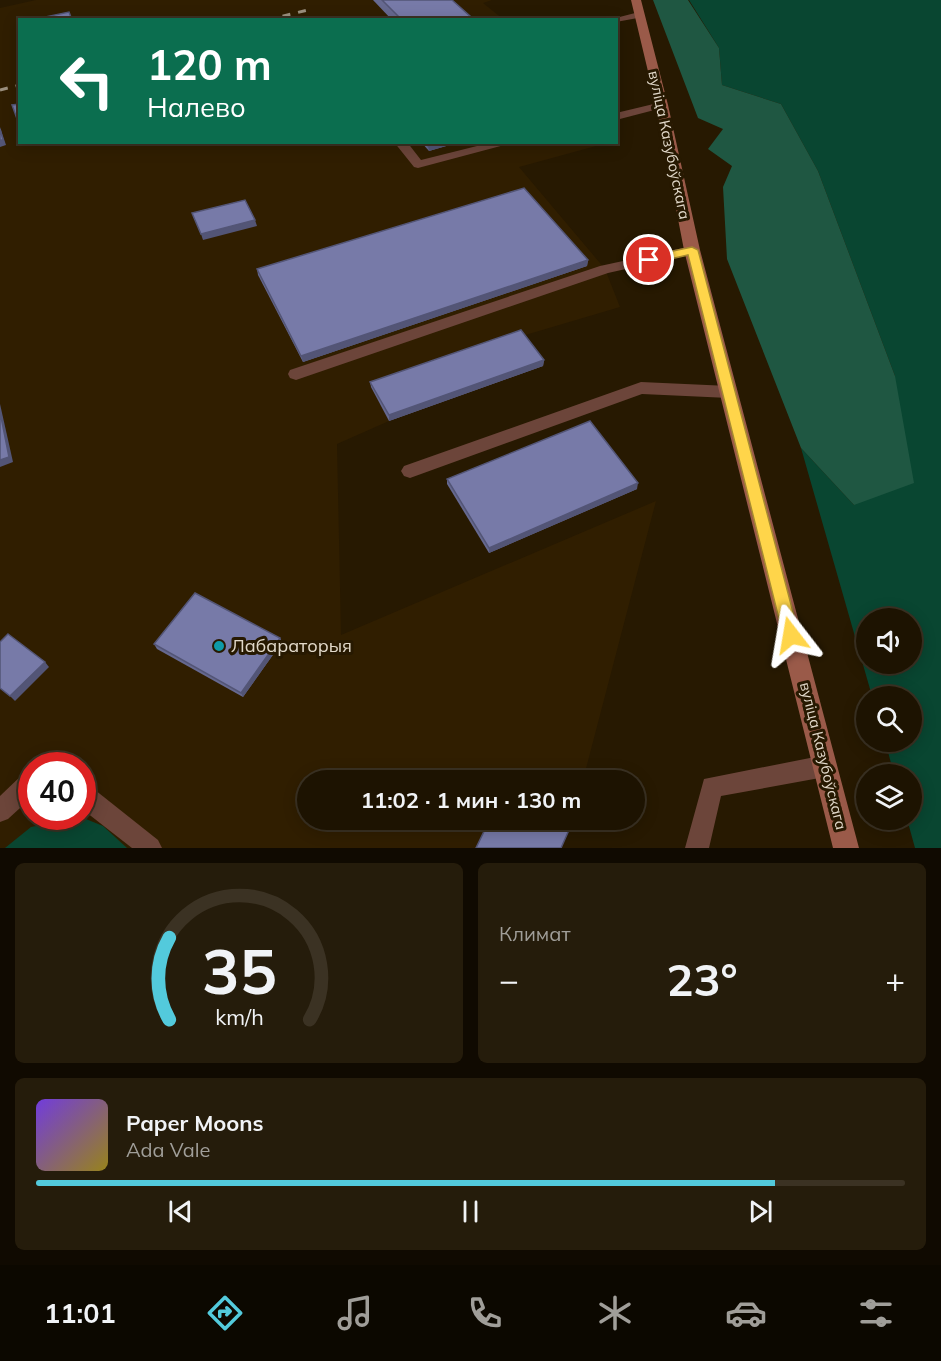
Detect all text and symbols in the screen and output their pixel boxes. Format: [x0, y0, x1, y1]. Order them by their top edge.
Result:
text: 120 m [147, 38, 272, 91]
icon: left [48, 42, 126, 120]
street label: вуліца Казубоўскага [644, 69, 695, 221]
text: Налево [147, 90, 246, 124]
pin [623, 234, 674, 285]
icon: arrive [632, 243, 665, 276]
position arrow [759, 603, 823, 667]
map controls [856, 608, 922, 830]
button: sound [856, 608, 922, 674]
place label: Лабараторыя [231, 634, 352, 657]
marker: Лабараторыя [212, 639, 226, 653]
street label: вуліца Казубоўскага [796, 680, 851, 832]
button: search [856, 686, 922, 752]
speed limit sign: 40 [18, 752, 96, 830]
button: layers [856, 764, 922, 830]
text: 11:02 · 1 мин · 130 m [361, 786, 581, 814]
text: Климат [499, 921, 571, 946]
text: 35 [202, 931, 276, 1010]
text: 23° [666, 951, 738, 1007]
text: − [499, 959, 519, 1000]
text: + [885, 959, 905, 1000]
text: km/h [215, 1003, 263, 1030]
text: Paper Moons [126, 1109, 264, 1137]
text: Ada Vale [126, 1137, 210, 1162]
icon: previous [164, 1195, 197, 1228]
icon: pause [454, 1195, 487, 1228]
icon: next [744, 1195, 777, 1228]
icon: directions [204, 1292, 246, 1334]
icon: music [334, 1292, 376, 1334]
icon: phone [464, 1292, 506, 1334]
icon: climate [594, 1292, 636, 1334]
icon: car [725, 1292, 767, 1334]
icon: filters [855, 1292, 897, 1334]
text: 11:01 [44, 1296, 116, 1330]

